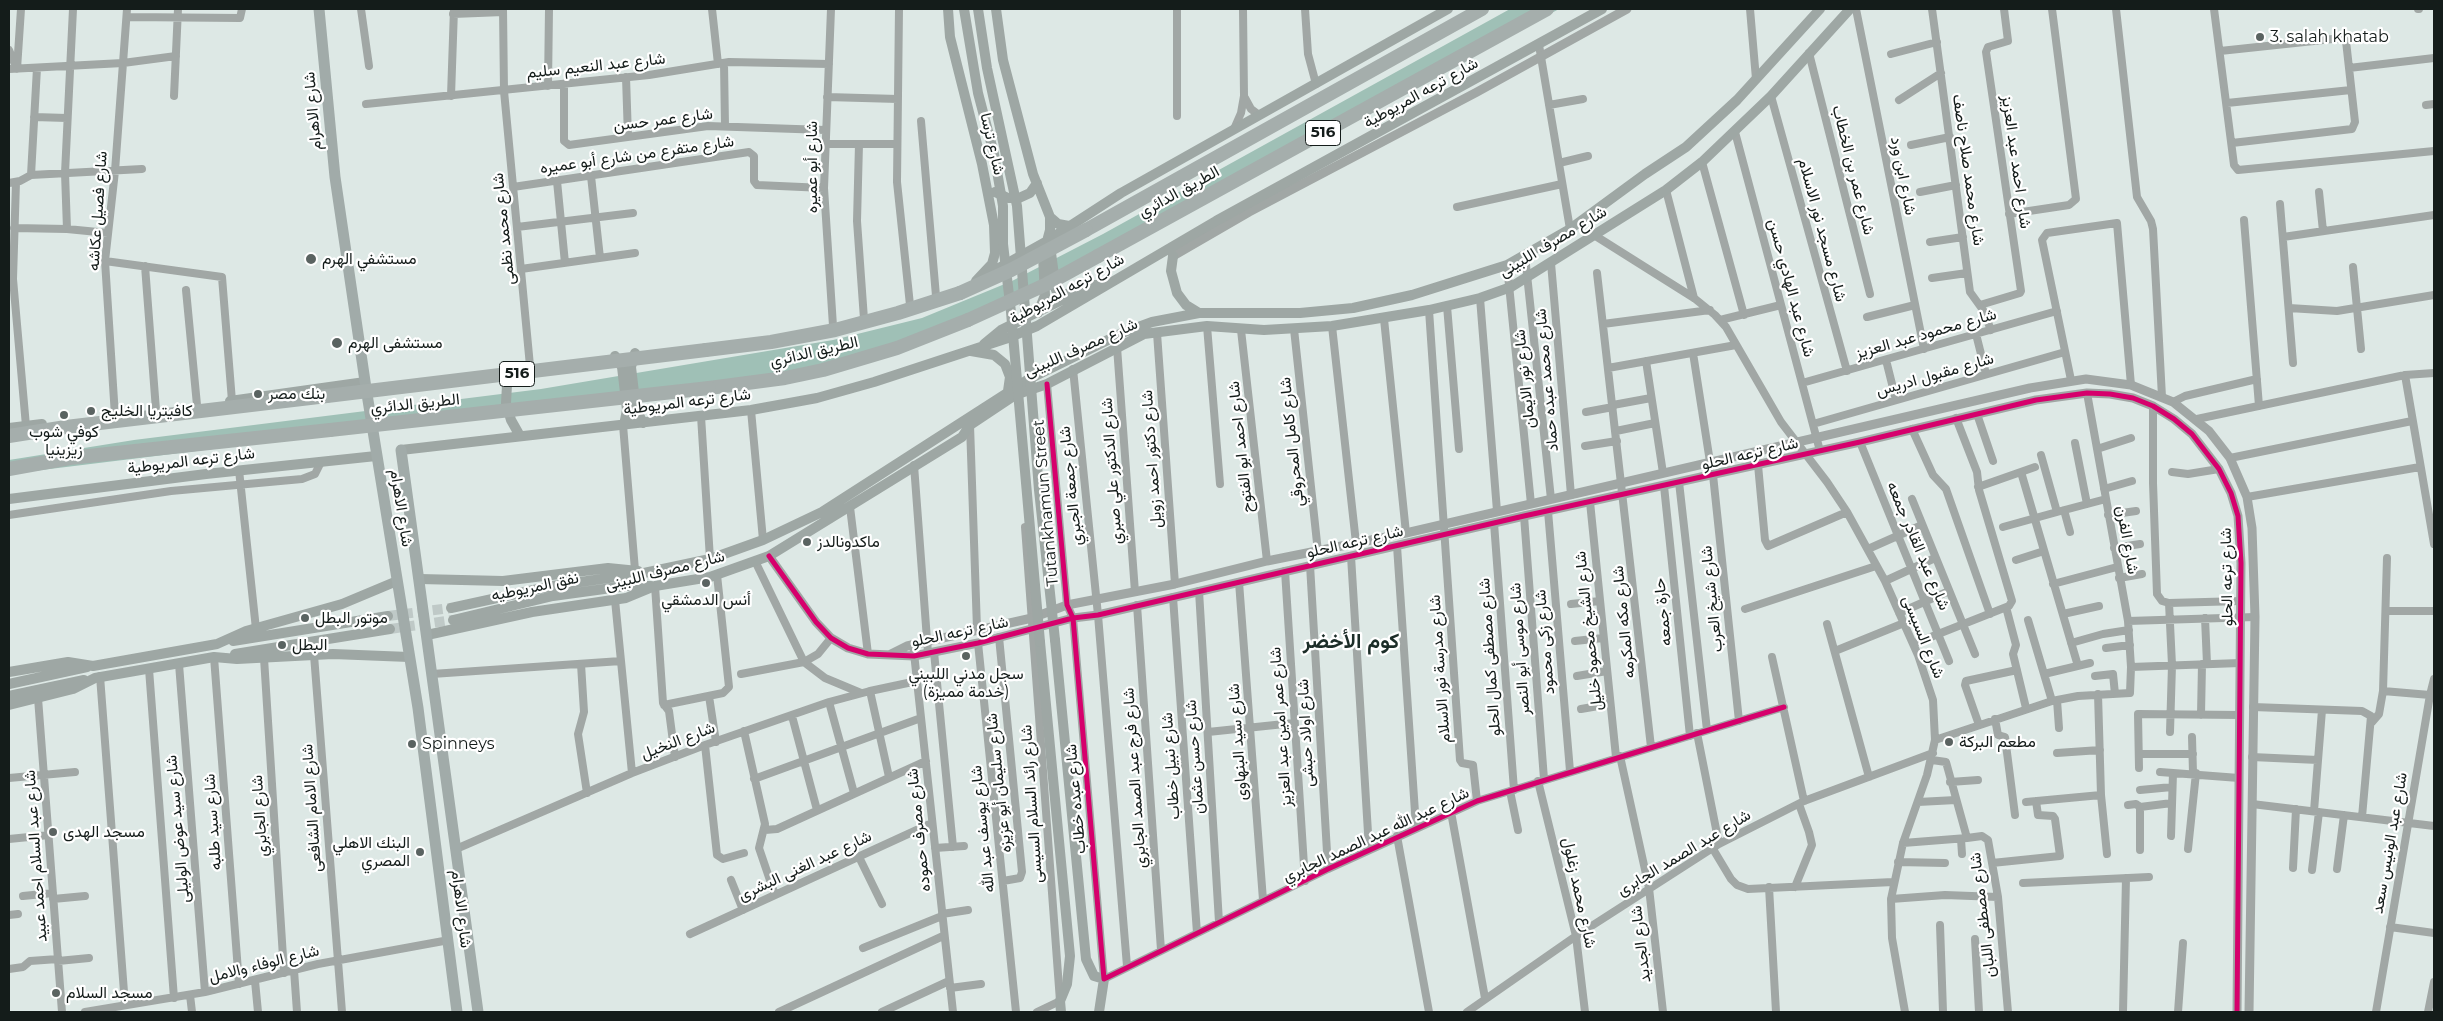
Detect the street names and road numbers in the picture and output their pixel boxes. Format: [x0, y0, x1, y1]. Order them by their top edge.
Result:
street label: شارع عبد النعيم سليم [526, 49, 666, 83]
street label: شارع ترعه المريوطية [1360, 54, 1482, 132]
street label: شارع الاهرام [300, 71, 326, 151]
street label: شارع محمد صلاح ناصف [1948, 93, 1988, 247]
street label: شارع احمد عبد العزيز [1997, 94, 2035, 230]
street label: شارع عمر بن الخطاب [1828, 103, 1878, 237]
street label: شارع عمر حسن [612, 104, 714, 136]
street label: شارع ترسا [976, 111, 1008, 177]
road number: 516 [1306, 120, 1340, 146]
street label: شارع أبو عميره [802, 121, 822, 213]
street label: شارع متفرع من شارع أبو عميره [539, 132, 735, 178]
street label: شارع ابن ورد [1886, 135, 1920, 217]
street label: شارع فصيل عكاشه [84, 150, 112, 272]
street label: شارع مسجد نور الاسلام [1794, 156, 1850, 304]
street label: الطريق الدائري [1135, 162, 1223, 222]
street label: شارع محمد نظمى [489, 172, 519, 286]
street label: شارع مصرف اللبينى [1496, 202, 1610, 282]
street label: شارع عبد الهادي حسن [1763, 217, 1819, 359]
street label: شارع ترعه المريوطية [1006, 250, 1128, 328]
street label: شارع محمود عبد العزيز [1853, 305, 1999, 363]
street label: شارع محمد عبده حماد [1531, 308, 1563, 452]
street label: شارع مصرف اللبينى [1021, 314, 1141, 382]
street label: شارع نور الايمان [1510, 328, 1540, 430]
street label: الطريق الدائري [768, 333, 860, 371]
street label: شارع مقبول ادريس [1874, 349, 1996, 401]
road number: 516 [500, 362, 534, 386]
street label: شارع كامل المحروقي [1276, 376, 1308, 508]
street label: شارع احمد ابو الفتوح [1225, 380, 1257, 514]
street label: شارع ترعه المريوطية [622, 385, 752, 419]
street label: شارع دكتور احمد زويل [1138, 389, 1166, 529]
street label: الطريق الدائري [369, 390, 461, 418]
street label: شارع الدكتور علي صبري [1097, 397, 1127, 545]
street label: Tutankhamun Street [1029, 419, 1063, 587]
street label: شارع جمعة الجبري [1055, 425, 1087, 547]
street label: شارع ترعه الحلو [1700, 434, 1800, 474]
street label: شارع ترعه المريوطية [126, 444, 256, 478]
street label: شارع الاهرام [385, 468, 417, 548]
street label: شارع عبد القادر جمعه [1882, 479, 1954, 613]
street label: شارع الفرن [2112, 504, 2142, 576]
street label: شارع ترعه الحلو [1305, 522, 1405, 562]
street label: شارع ترعه الحلو [2217, 528, 2237, 626]
street label: شارع شيخ العرب [1697, 545, 1727, 653]
street label: شارع مصرف اللبينى [603, 547, 727, 595]
street label: شارع الشيخ محمود خليل [1571, 550, 1607, 712]
street label: شارع مكه المكرمه [1609, 565, 1639, 679]
street label: نفق المريوطيه [490, 568, 580, 606]
street label: شارع مصطفى كمال الحلو [1475, 577, 1505, 737]
street label: حارة جمعه [1650, 577, 1676, 647]
street label: شارع موسى أبو النصر [1506, 582, 1534, 716]
street label: شارع زكى محمود [1531, 589, 1559, 695]
street label: شارع السيسى [1898, 593, 1948, 681]
street label: شارع مدرسة نور الاسلام [1425, 594, 1455, 744]
street label: شارع ترعه الحلو [910, 612, 1010, 652]
street label: شارع عمر امين عبد العزيز [1266, 646, 1296, 808]
street label: شارع اولاد حبشى [1294, 678, 1318, 788]
street label: شارع سيد البنهاوى [1224, 683, 1252, 801]
street label: شارع فرج عبد الصمد الجابري [1119, 687, 1151, 869]
street label: شارع حسن عثمان [1181, 699, 1209, 815]
street label: شارع سليمان أبو عزيزه [982, 712, 1016, 854]
street label: شارع نبيل خطاب [1158, 712, 1184, 820]
street label: شارع النخيل [638, 718, 718, 764]
street label: شارع رائد السلام السيسى [1017, 724, 1047, 884]
street label: شارع الامام الشافعى [298, 743, 326, 873]
street label: شارع عبده خطاب [1062, 743, 1090, 855]
street label: شارع سيد عوض الوليلى [162, 754, 194, 904]
street label: شارع يوسف عبد الله [967, 764, 999, 894]
street label: شارع مصرف حموده [903, 767, 935, 893]
street label: شارع عبد السلام احمد عبيد [20, 769, 52, 943]
street label: شارع عبد الونيس سعد [2368, 771, 2412, 915]
street label: شارع سيد طلبه [200, 773, 226, 871]
street label: شارع الجابري [248, 774, 272, 858]
street label: شارع عبد الله عبد الصمد الجابري [1280, 783, 1472, 887]
street label: شارع عبد الصمد الجابرى [1614, 805, 1754, 901]
street label: شارع عبد الغنى البشرى [735, 827, 875, 905]
street label: شارع محمد زغلول [1558, 836, 1600, 950]
street label: شارع مصطفى اللبان [1966, 851, 2000, 979]
street label: شارع الاهرام [447, 869, 475, 949]
street label: شارع الجديد [1627, 904, 1655, 984]
street label: شارع الوفاء والامل [207, 941, 321, 987]

